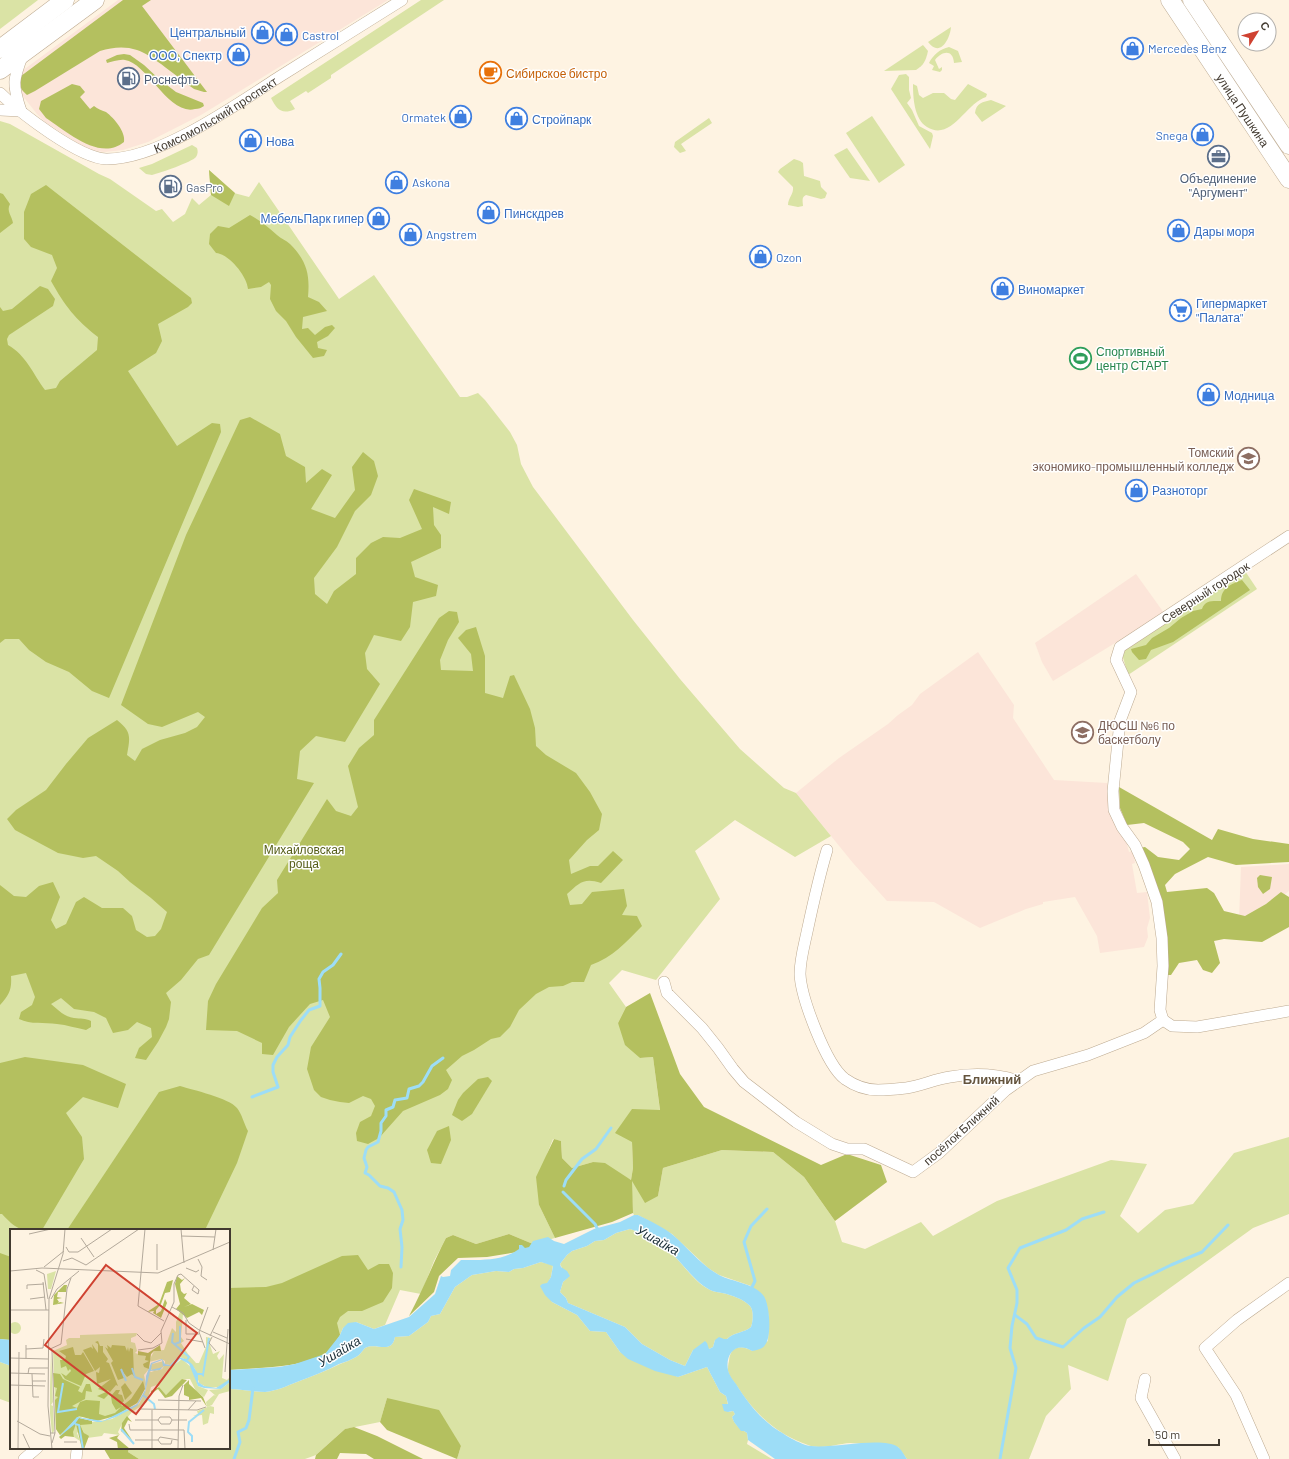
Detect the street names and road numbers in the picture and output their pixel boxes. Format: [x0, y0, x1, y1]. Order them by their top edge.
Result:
street label: улица Пушкина [1213, 71, 1273, 149]
street label: Комсомольский проспект [152, 73, 280, 155]
street label: Северный городок [1158, 558, 1253, 627]
street label: посёлок Ближний [920, 1092, 1002, 1168]

